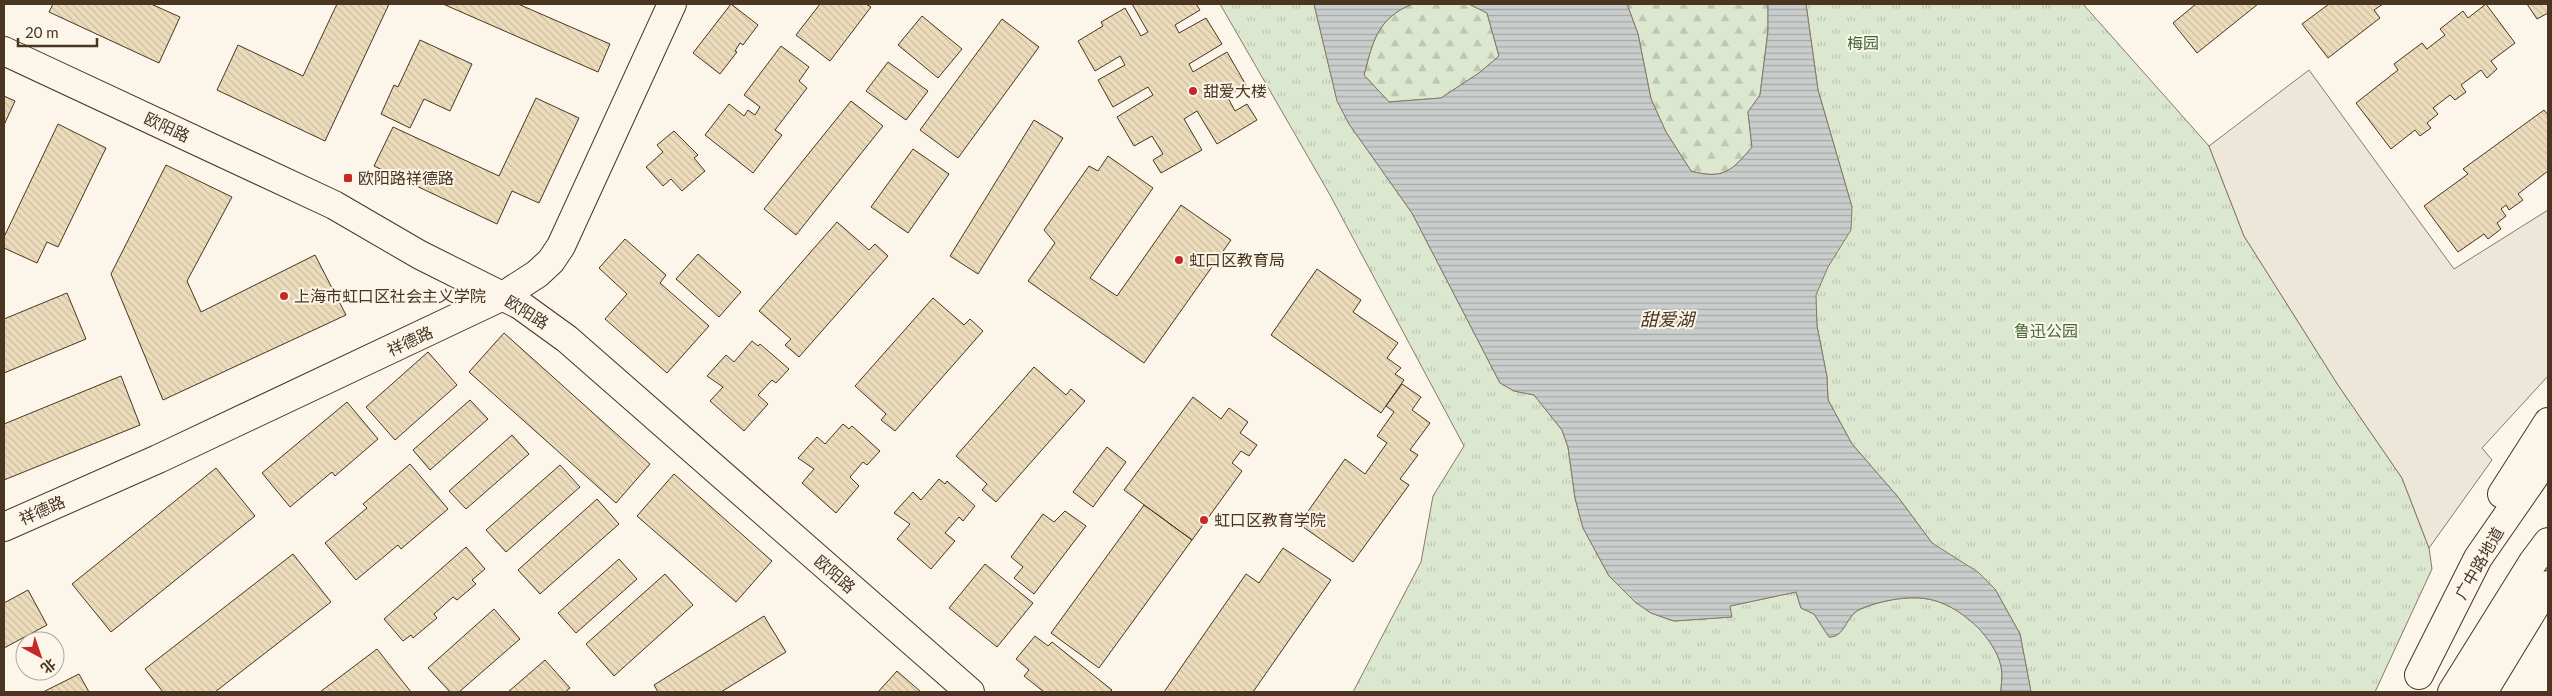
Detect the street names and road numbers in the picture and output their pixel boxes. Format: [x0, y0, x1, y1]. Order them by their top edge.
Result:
street label: 欧阳路 [141, 108, 193, 145]
street label: 欧阳路 [502, 291, 553, 332]
street label: 祥德路 [384, 322, 436, 359]
street label: 祥德路 [16, 491, 68, 528]
street label: 广中路地道 [2450, 523, 2507, 602]
street label: 欧阳路 [811, 551, 860, 597]

